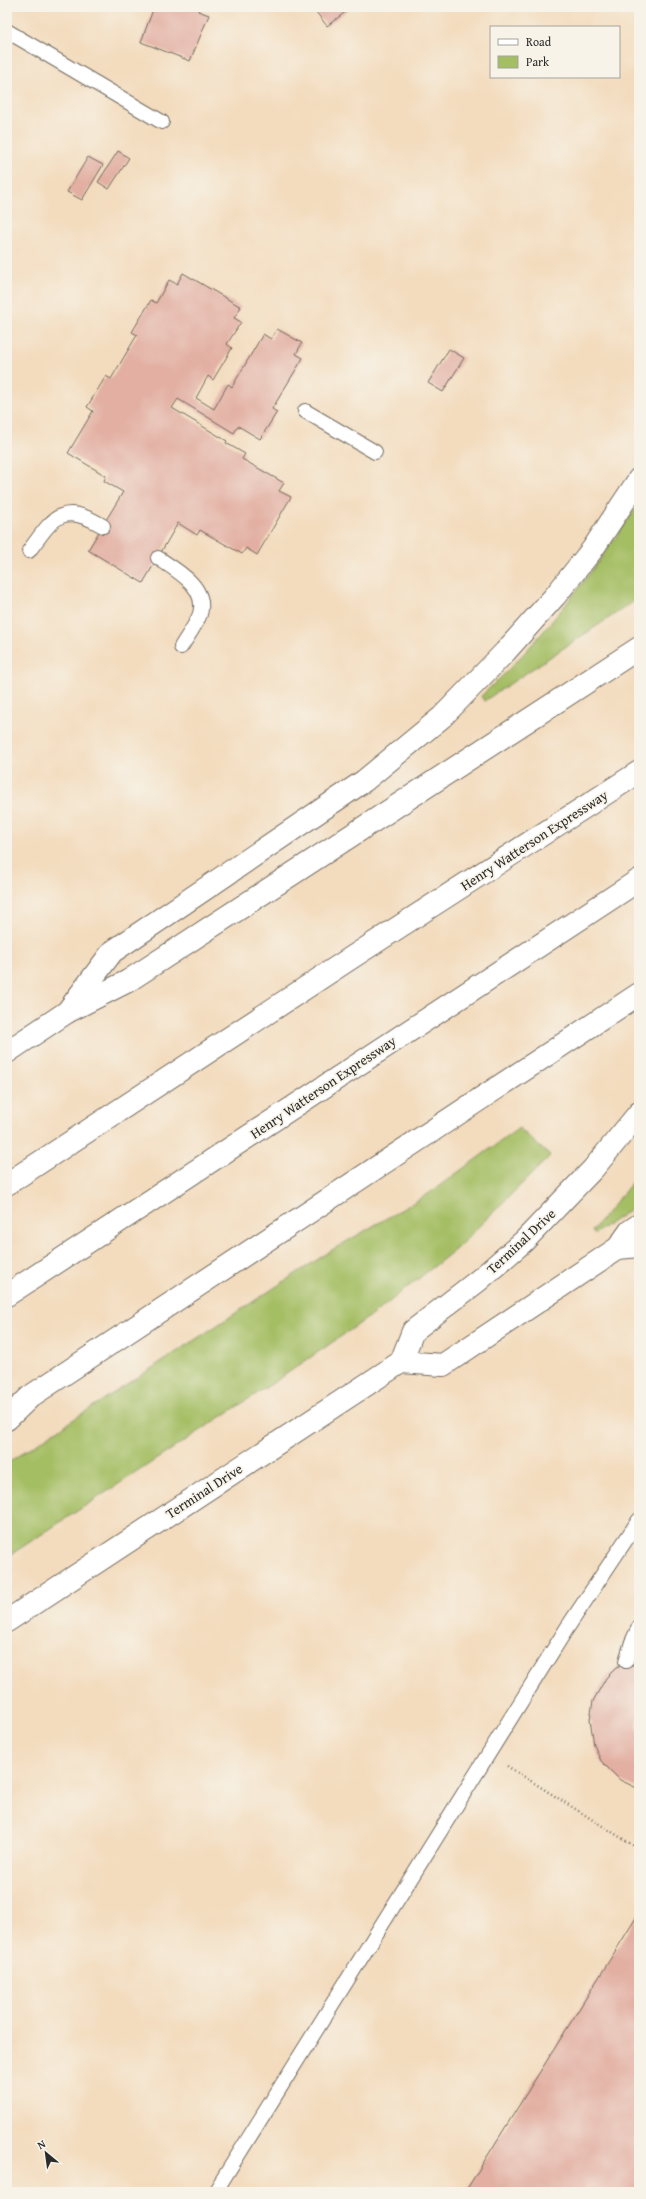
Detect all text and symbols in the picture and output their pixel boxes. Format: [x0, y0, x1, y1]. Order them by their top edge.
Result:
legend [490, 26, 620, 78]
text: Road [526, 33, 552, 50]
text: Park [526, 53, 550, 70]
street label: Henry Watterson Expressway [457, 785, 611, 895]
street label: Henry Watterson Expressway [246, 1031, 400, 1143]
street label: Terminal Drive [482, 1203, 560, 1278]
street label: Terminal Drive [162, 1458, 247, 1523]
north arrow [26, 2133, 66, 2173]
text: N [34, 2135, 49, 2153]

